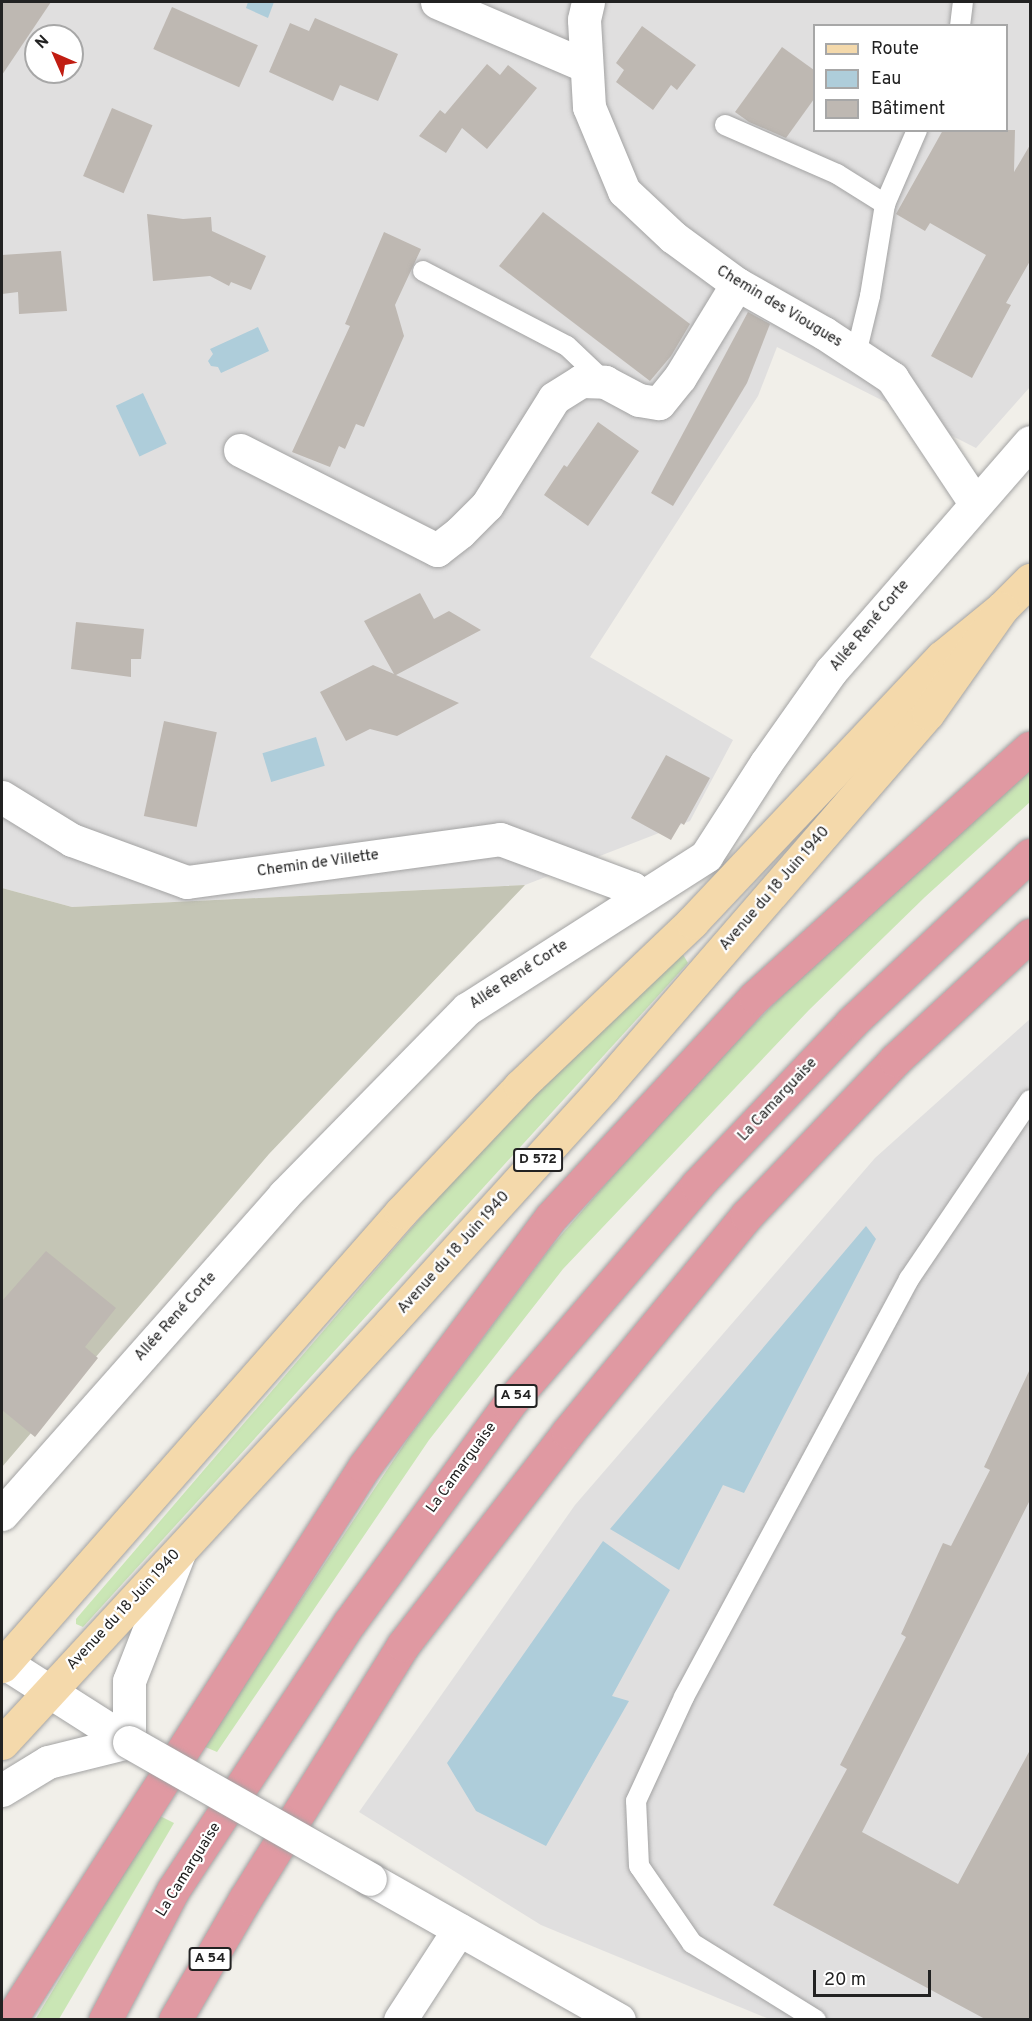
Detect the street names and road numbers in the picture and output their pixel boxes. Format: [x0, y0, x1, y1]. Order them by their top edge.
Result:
street label: Chemin des Viougues [713, 262, 845, 352]
street label: Allée René Corte [827, 577, 913, 675]
street label: Avenue du 18 Juin 1940 [716, 823, 834, 955]
street label: Chemin de Villette [256, 846, 380, 882]
street label: Allée René Corte [466, 937, 572, 1013]
street label: La Camarguaise [735, 1055, 821, 1145]
road number: D 572 [512, 1149, 564, 1171]
street label: Avenue du 18 Juin 1940 [394, 1188, 514, 1318]
street label: Allée René Corte [131, 1269, 221, 1365]
road number: A 54 [494, 1385, 538, 1407]
street label: La Camarguaise [423, 1419, 501, 1517]
street label: Avenue du 18 Juin 1940 [63, 1546, 185, 1674]
street label: La Camarguaise [153, 1820, 225, 1920]
road number: A 54 [188, 1948, 232, 1970]

